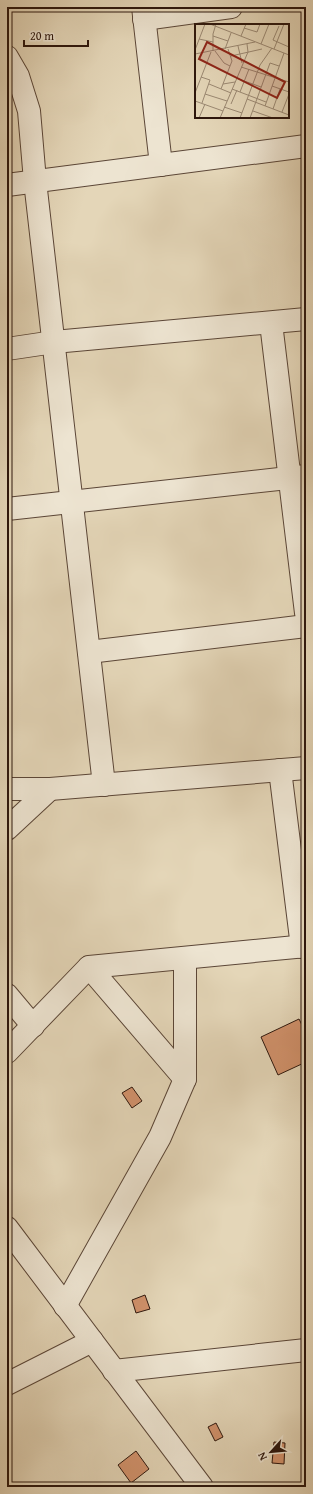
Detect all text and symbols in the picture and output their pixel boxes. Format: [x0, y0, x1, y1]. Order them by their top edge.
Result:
scale bar [24, 22, 88, 48]
inset map [195, 24, 289, 118]
text: 20 m [30, 27, 54, 44]
north arrow [251, 1432, 291, 1472]
text: N [253, 1449, 271, 1463]

